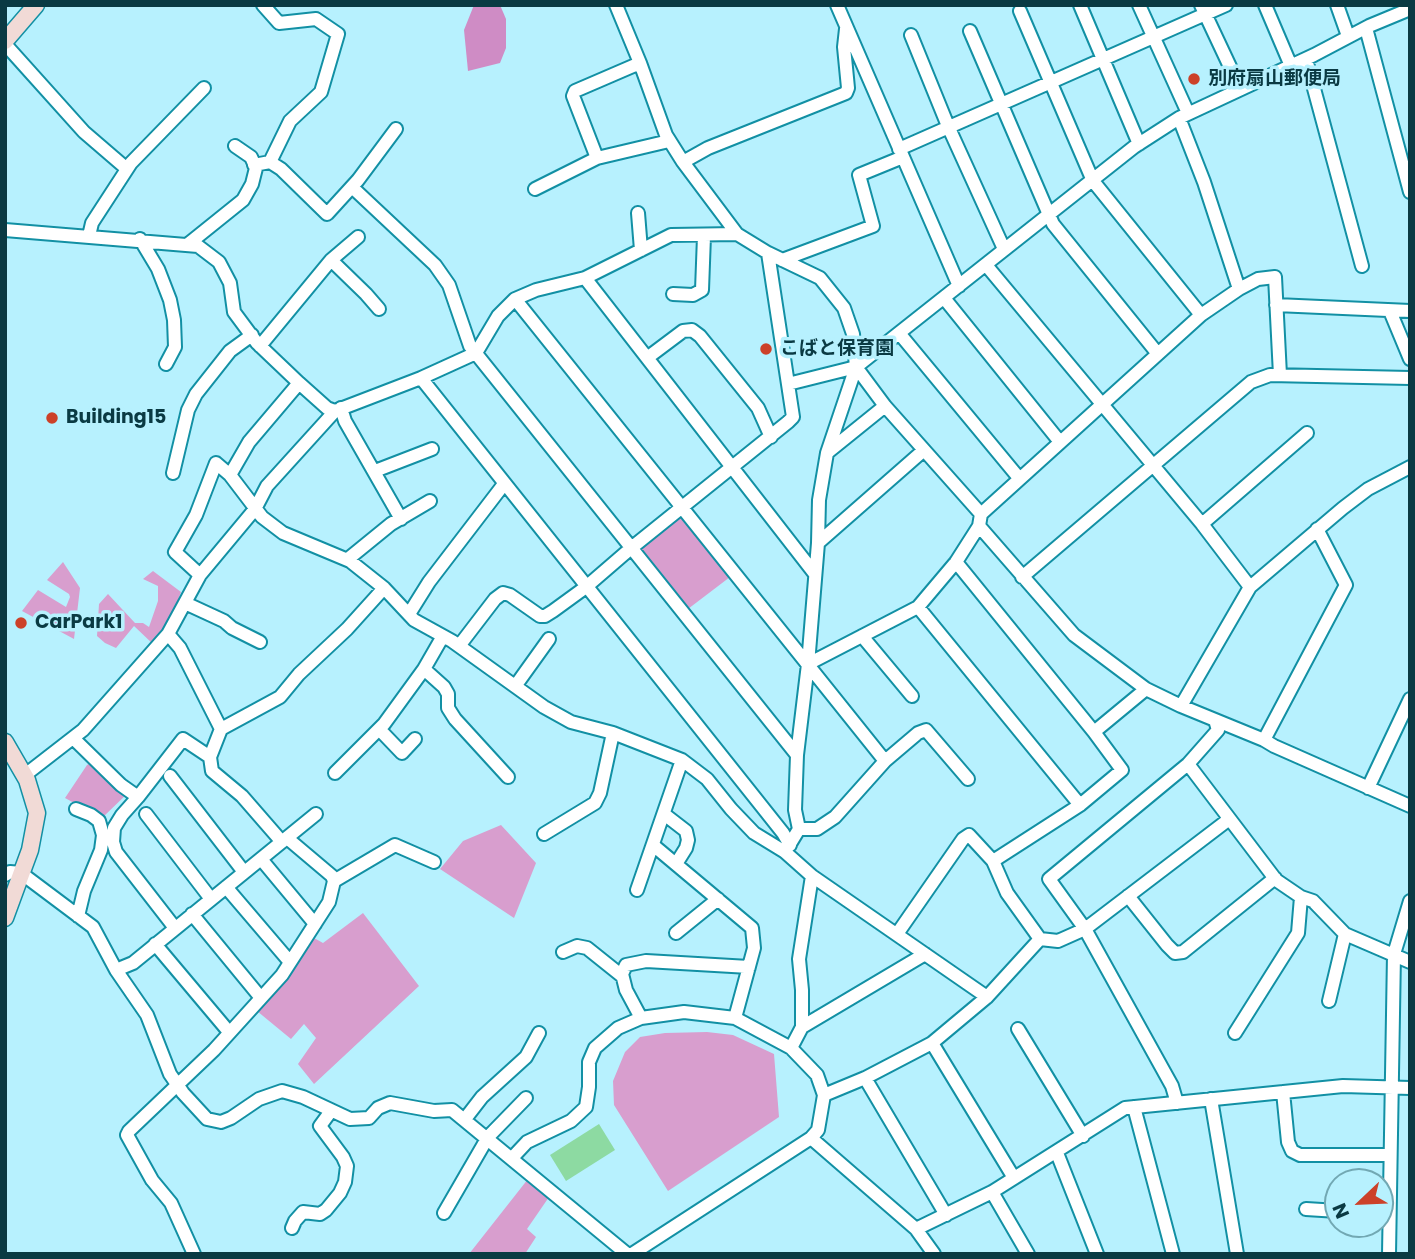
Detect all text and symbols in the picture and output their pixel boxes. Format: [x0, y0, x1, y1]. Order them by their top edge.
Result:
place label: 別府扇山郵便局 [1208, 68, 1341, 90]
marker: 別府扇山郵便局 [1186, 71, 1202, 87]
place label: こばと保育園 [780, 338, 894, 360]
marker: こばと保育園 [758, 341, 774, 357]
place label: Building15 [66, 407, 166, 429]
marker: Building15 [44, 410, 60, 426]
place label: CarPark1 [35, 612, 122, 634]
marker: CarPark1 [13, 615, 29, 631]
north arrow [1324, 1168, 1394, 1238]
text: N [1326, 1199, 1356, 1222]

